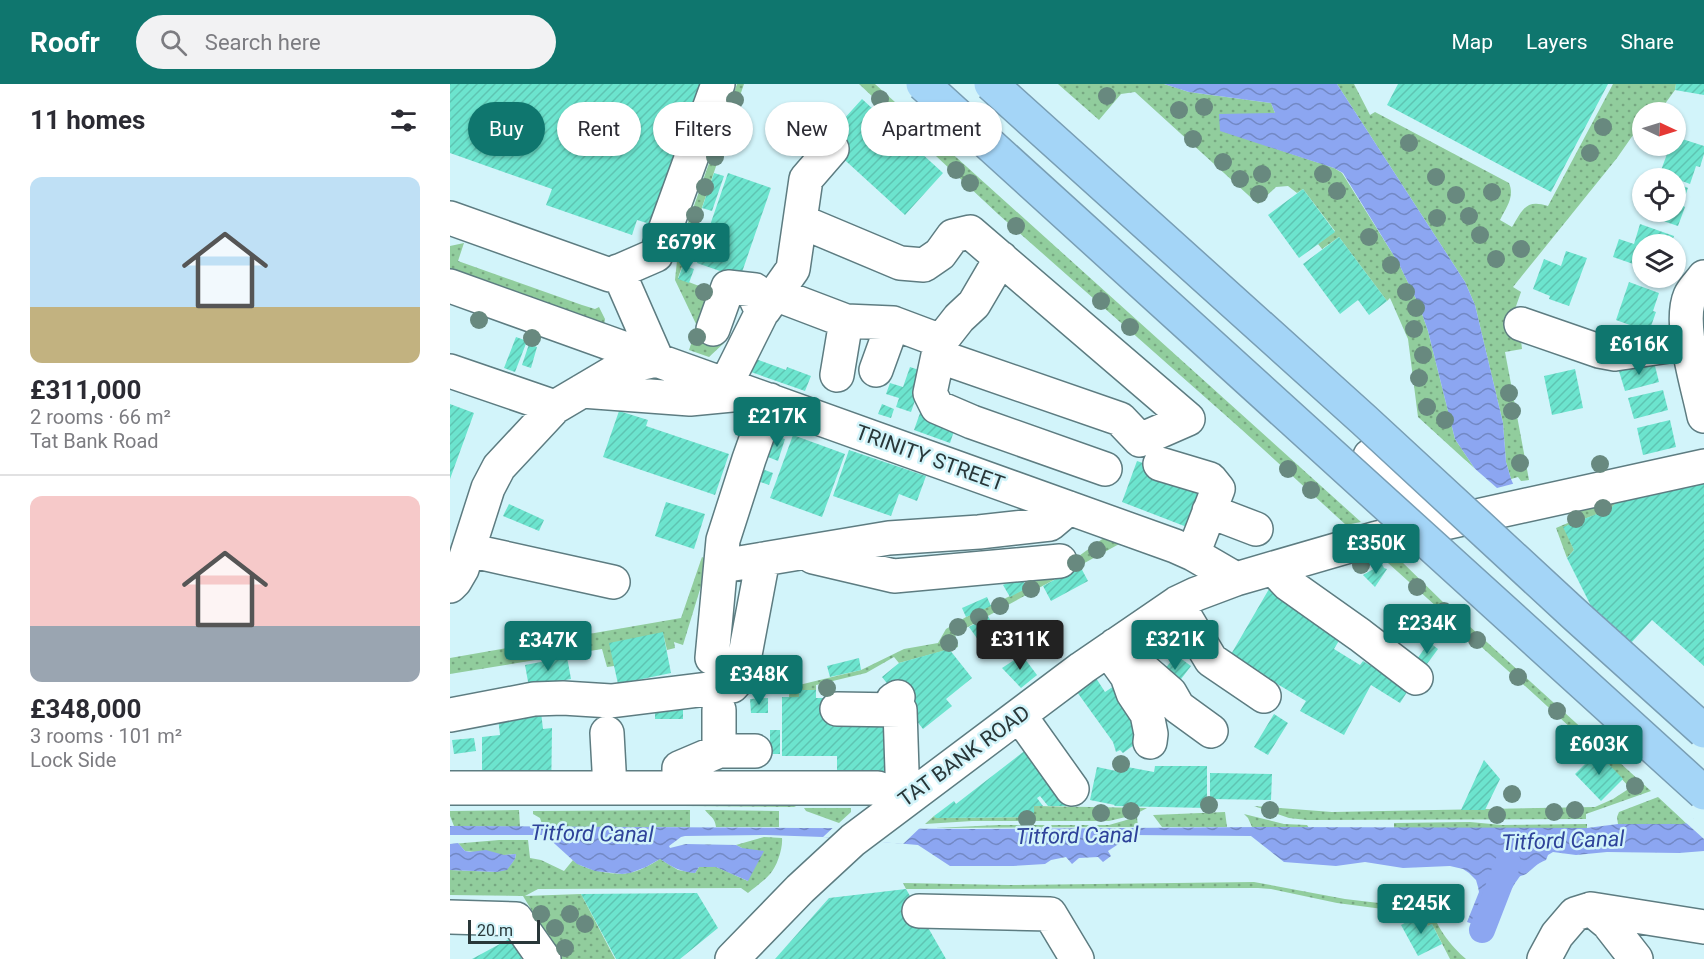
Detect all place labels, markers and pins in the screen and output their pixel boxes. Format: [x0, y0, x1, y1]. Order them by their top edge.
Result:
pin: £679K [644, 223, 728, 274]
pin: £616K [1597, 325, 1681, 376]
pin: £217K [735, 397, 819, 448]
pin: £350K [1334, 524, 1418, 575]
pin: £234K [1385, 604, 1469, 655]
pin: £311K [978, 620, 1062, 671]
pin: £321K [1133, 620, 1217, 671]
pin: £347K [506, 621, 590, 672]
pin: £348K [717, 655, 801, 706]
pin: £603K [1557, 725, 1641, 776]
pin: £245K [1379, 884, 1463, 935]

